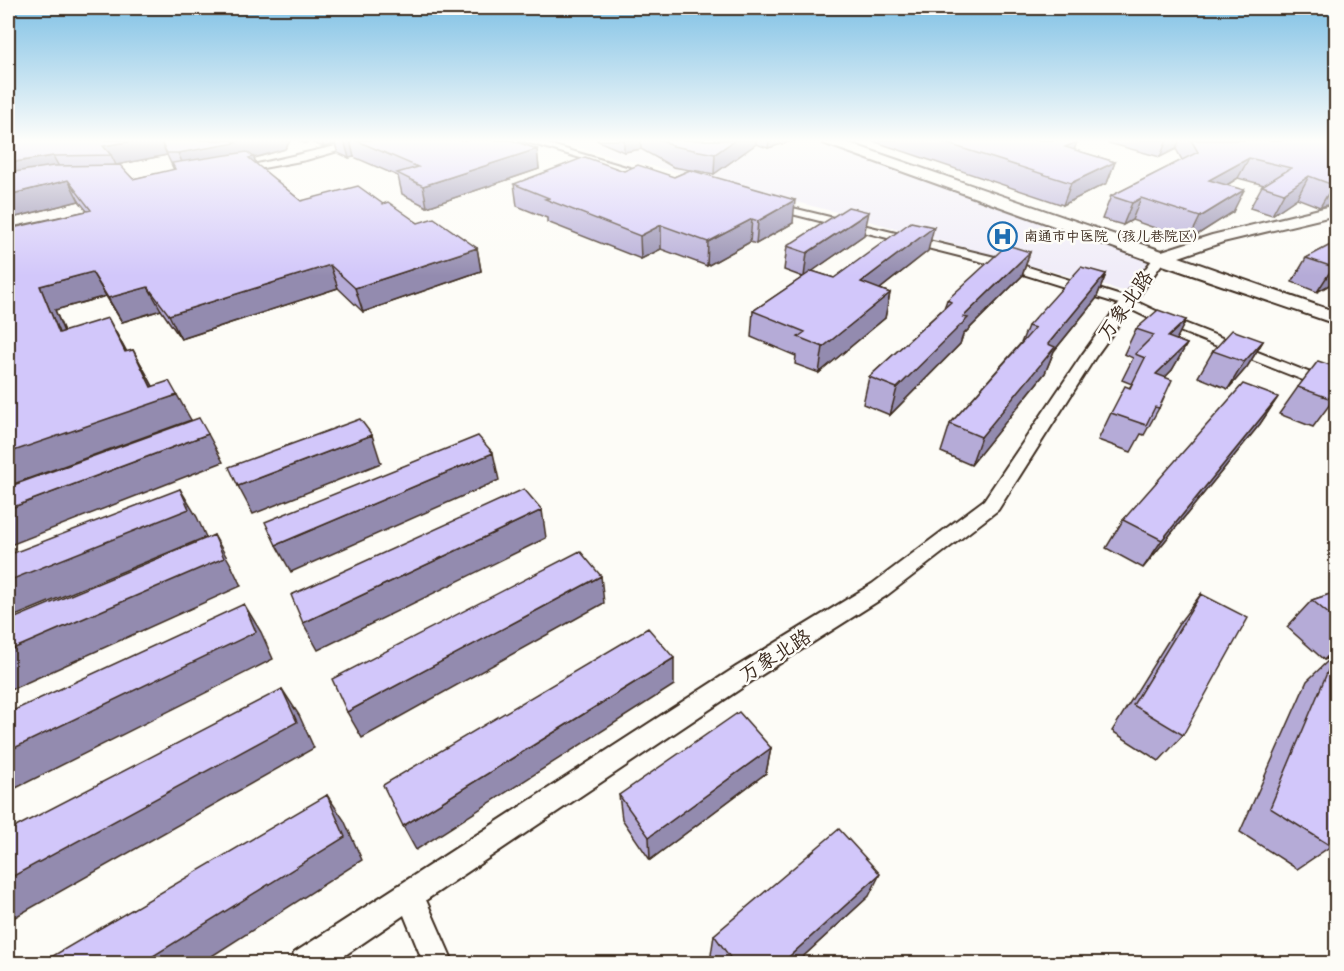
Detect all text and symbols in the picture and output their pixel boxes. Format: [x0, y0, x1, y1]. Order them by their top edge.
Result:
hospital icon: 南通市中医院（孩儿巷院区） [987, 220, 1019, 252]
place label: 南通市中医院（孩儿巷院区） [1024, 227, 1206, 245]
street label: 万象北路 [1091, 264, 1159, 345]
street label: 万象北路 [734, 622, 817, 687]

